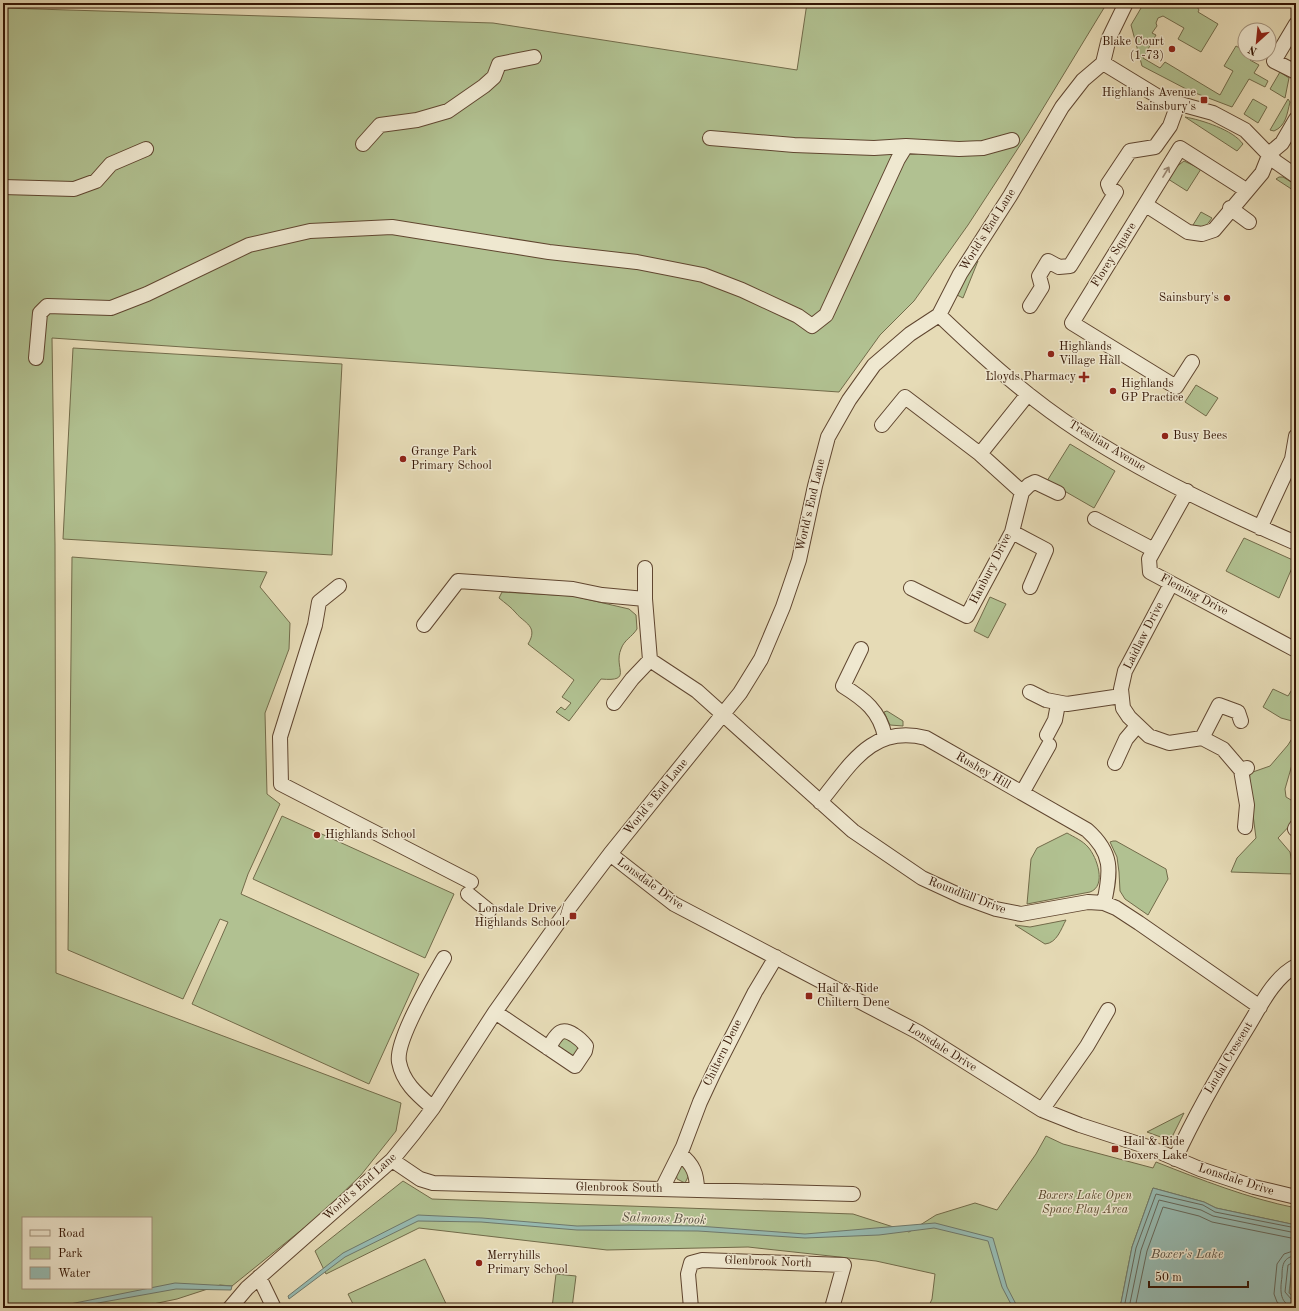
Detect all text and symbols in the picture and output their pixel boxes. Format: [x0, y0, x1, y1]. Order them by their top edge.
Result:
north arrow [1237, 22, 1277, 62]
place label: Blake Court (1-73) [1102, 36, 1164, 62]
text: N [1246, 42, 1259, 56]
marker: Blake Court (1-73) [1167, 44, 1177, 54]
place label: Highlands Avenue Sainsbury's [1102, 87, 1196, 113]
marker: Highlands Avenue Sainsbury's [1199, 95, 1209, 105]
one-way arrow [1162, 167, 1170, 178]
street label: World's End Lane [958, 187, 1018, 273]
street label: Florey Square [1089, 220, 1139, 289]
place label: Sainsbury's [1159, 292, 1219, 304]
marker: Sainsbury's [1222, 293, 1232, 303]
place label: Highlands Village Hall [1059, 341, 1121, 367]
marker: Highlands Village Hall [1046, 349, 1056, 359]
place label: Lloyds Pharmacy [986, 371, 1077, 383]
marker: Lloyds Pharmacy [1079, 372, 1089, 382]
place label: Highlands GP Practice [1121, 378, 1184, 404]
marker: Highlands GP Practice [1108, 386, 1118, 396]
street label: Tresilian Avenue [1066, 418, 1148, 474]
place label: Busy Bees [1173, 430, 1227, 442]
marker: Busy Bees [1160, 431, 1170, 441]
place label: Grange Park Primary School [411, 446, 492, 472]
marker: Grange Park Primary School [398, 454, 408, 464]
street label: World's End Lane [795, 457, 828, 552]
street label: Hanbury Drive [968, 531, 1014, 606]
street label: Fleming Drive [1158, 572, 1230, 618]
street label: Laidlaw Drive [1122, 600, 1166, 672]
street label: Rushey Hill [954, 751, 1012, 791]
street label: World's End Lane [622, 756, 690, 837]
place label: Highlands School [325, 829, 416, 841]
marker: Highlands School [312, 830, 322, 840]
street label: Lonsdale Drive [615, 856, 686, 912]
street label: Roundhill Drive [927, 876, 1008, 916]
place label: Lonsdale Drive / Highlands School [474, 903, 565, 929]
marker: Lonsdale Drive / Highlands School [568, 911, 578, 921]
place label: Hail & Ride Chiltern Dene [817, 983, 890, 1009]
marker: Hail & Ride Chiltern Dene [804, 991, 814, 1001]
street label: Chiltern Dene [702, 1017, 744, 1088]
street label: Lindal Crescent [1203, 1020, 1255, 1096]
street label: Lonsdale Drive [905, 1022, 979, 1074]
place label: Hail & Ride Boxers Lake [1123, 1136, 1188, 1162]
marker: Hail & Ride Boxers Lake [1110, 1144, 1120, 1154]
street label: World's End Lane [321, 1151, 399, 1223]
street label: Lonsdale Drive [1197, 1162, 1276, 1198]
street label: Glenbrook South [575, 1181, 663, 1195]
park label: Boxers Lake Open Space Play Area [1037, 1190, 1132, 1216]
water label: Salmons Brook [621, 1211, 707, 1227]
legend [22, 1217, 152, 1289]
text: Road [58, 1228, 85, 1240]
text: Park [58, 1248, 83, 1260]
water label: Boxer's Lake [1150, 1248, 1223, 1261]
place label: Merryhills Primary School [487, 1250, 568, 1276]
street label: Glenbrook North [724, 1254, 812, 1270]
marker: Merryhills Primary School [474, 1258, 484, 1268]
scale bar [1149, 1263, 1248, 1289]
text: Water [58, 1268, 91, 1280]
text: 50 m [1155, 1271, 1182, 1284]

